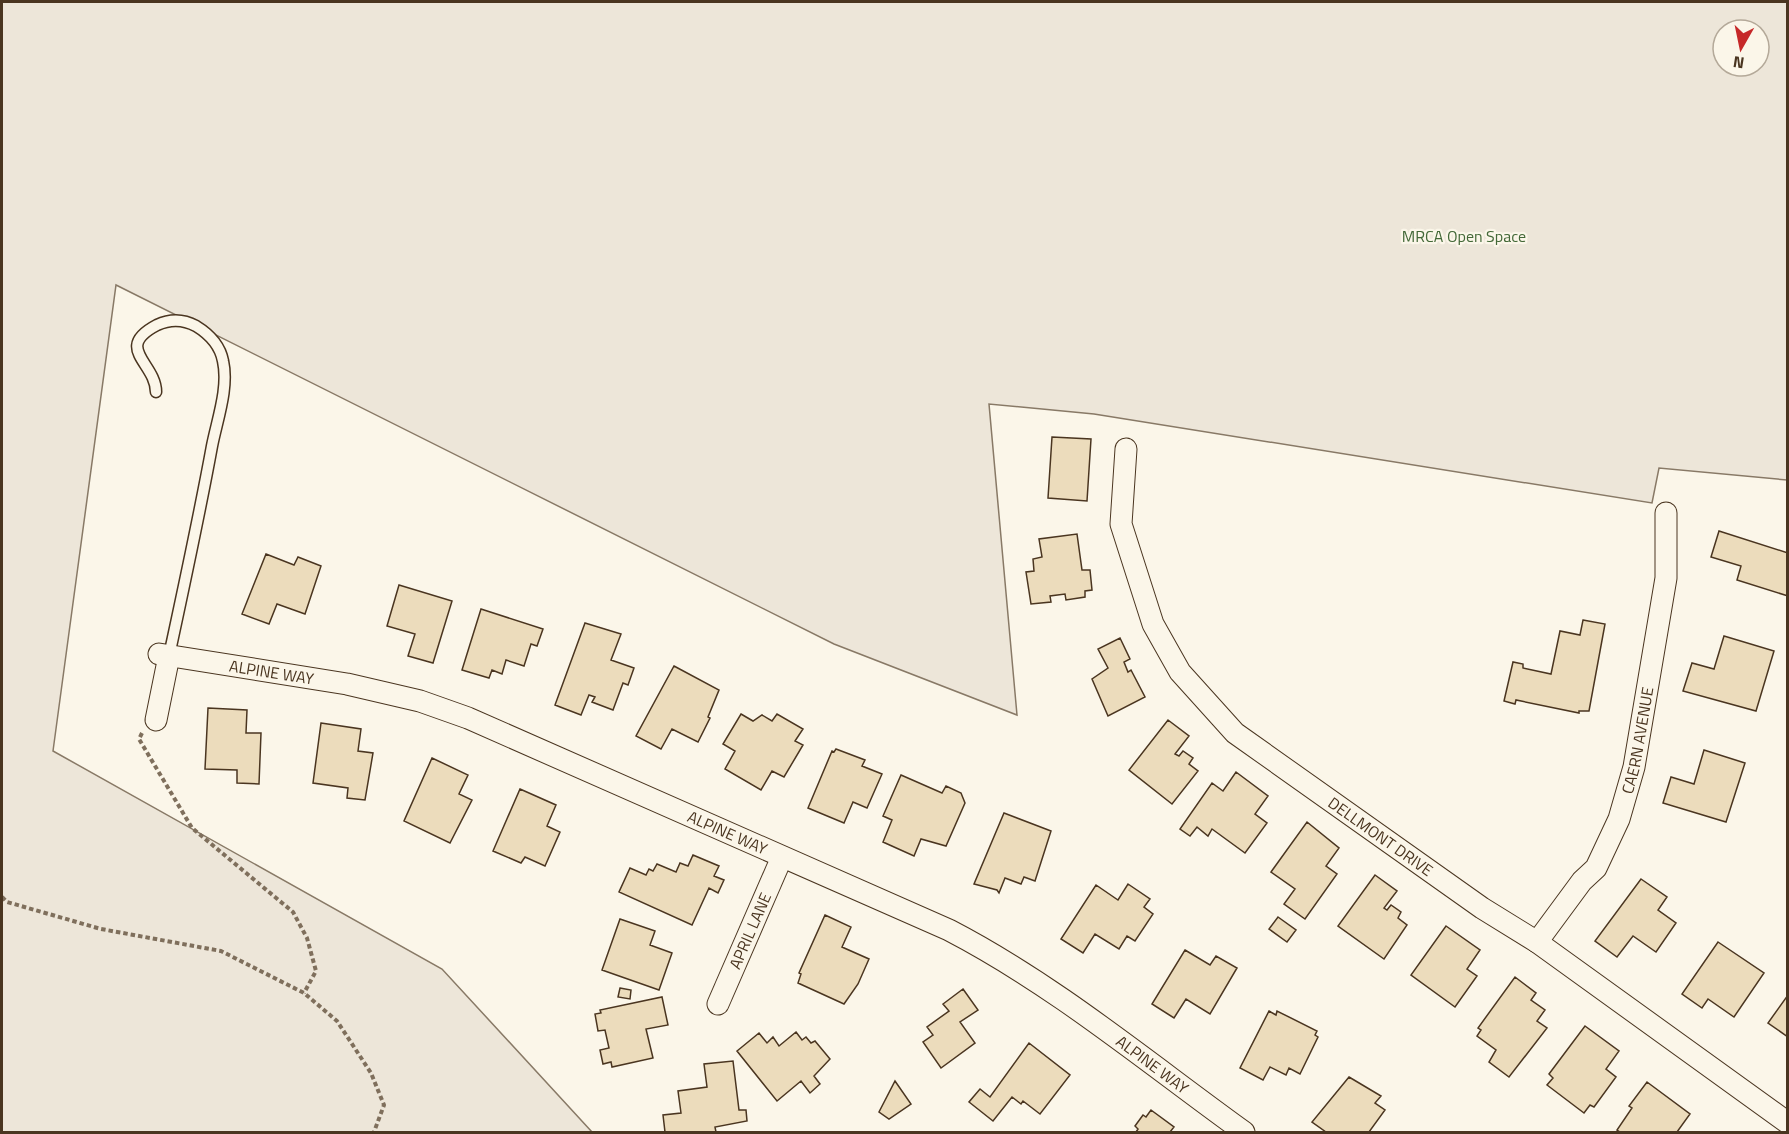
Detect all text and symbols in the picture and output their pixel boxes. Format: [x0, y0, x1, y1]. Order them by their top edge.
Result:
north arrow [1711, 18, 1771, 78]
text: N [1731, 50, 1746, 76]
park label: MRCA Open Space [1402, 224, 1526, 248]
street label: ALPINE WAY [228, 653, 316, 691]
street label: CAERN AVENUE [1615, 685, 1659, 797]
street label: DELLMONT DRIVE [1323, 791, 1438, 882]
street label: ALPINE WAY [684, 804, 772, 861]
street label: APRIL LANE [723, 889, 777, 973]
street label: ALPINE WAY [1111, 1029, 1194, 1100]

